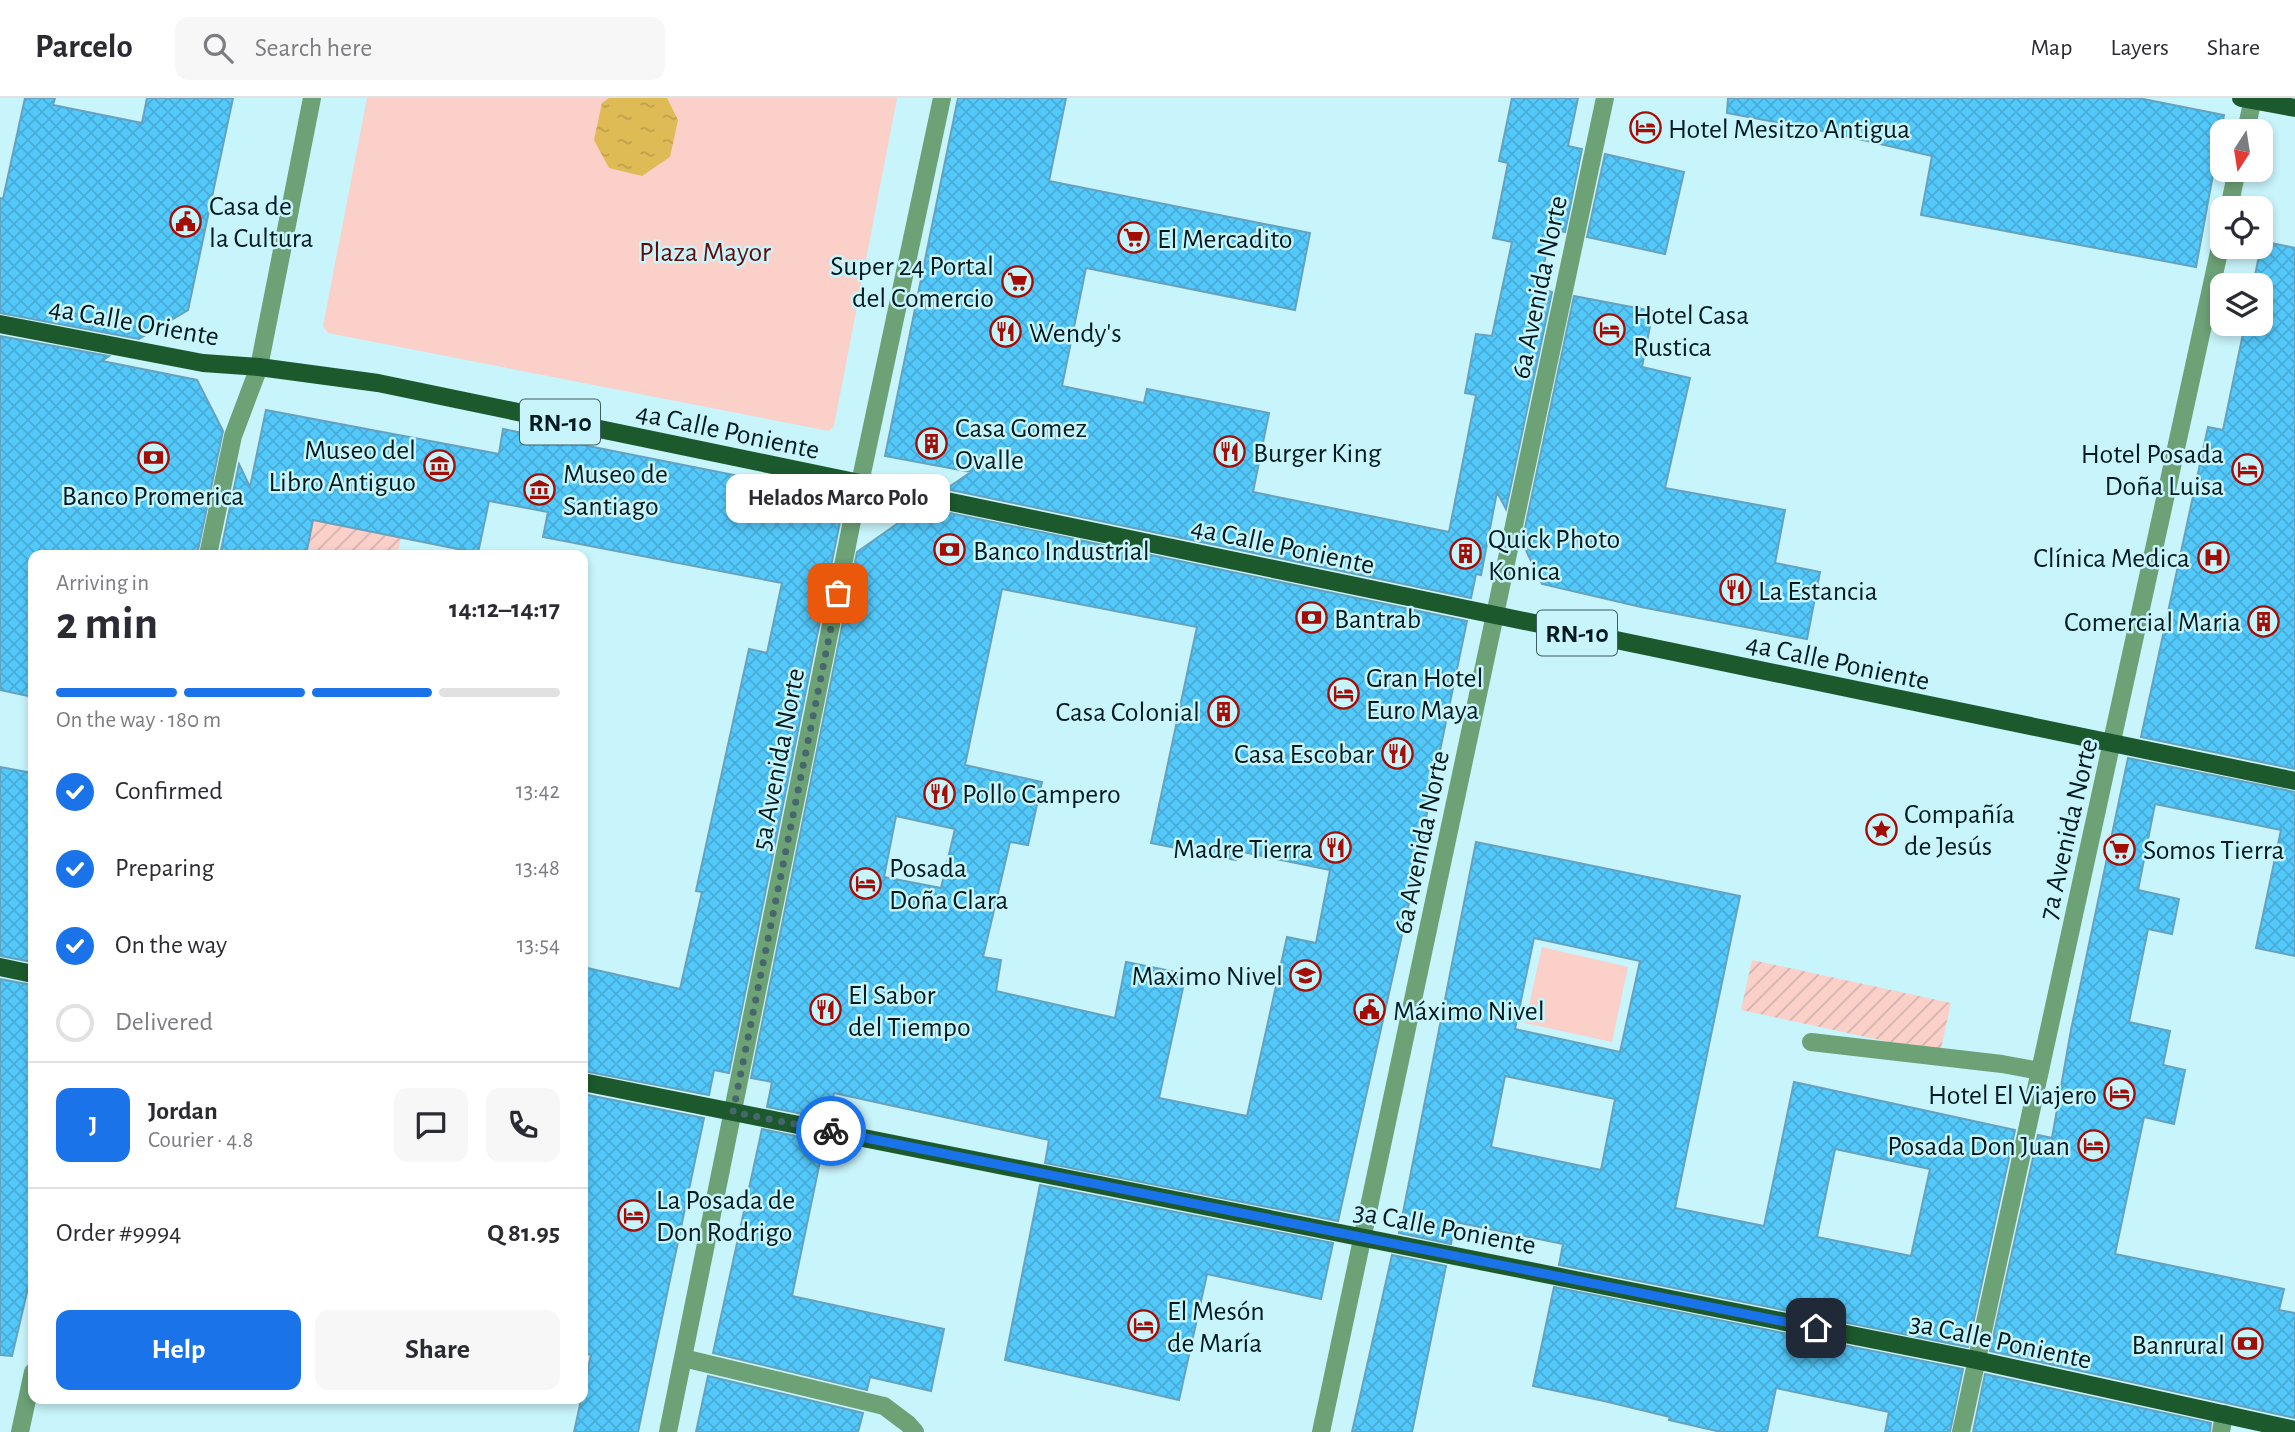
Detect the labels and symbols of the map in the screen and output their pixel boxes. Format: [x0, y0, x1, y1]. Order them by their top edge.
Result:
hotel icon: Hotel Mesitzo Antigua [1628, 111, 1662, 145]
place label: Hotel Mesitzo Antigua [1668, 116, 1910, 144]
north arrow [2210, 119, 2273, 182]
place label: Casa de la Cultura [209, 193, 314, 253]
street label: 6a Avenida Norte [1507, 193, 1573, 382]
public building icon: Casa de la Cultura [169, 204, 203, 238]
supermarket icon: El Mercadito [1117, 221, 1151, 255]
place label: El Mercadito [1157, 226, 1292, 254]
park label: Plaza Mayor [639, 239, 771, 267]
place label: Super 24 Portal del Comercio [830, 253, 994, 313]
supermarket icon: Super 24 Portal del Comercio [1000, 264, 1034, 298]
street label: 4a Calle Oriente [46, 294, 221, 352]
place label: Hotel Casa Rustica [1633, 302, 1749, 362]
hotel icon: Hotel Casa Rustica [1593, 313, 1627, 347]
restaurant icon: Wendy's [989, 315, 1023, 349]
place label: Wendy's [1029, 320, 1122, 348]
street label: 4a Calle Poniente [633, 399, 822, 465]
road number: RN-10 [520, 400, 600, 444]
place label: Casa Gomez Ovalle [955, 415, 1087, 475]
building icon: Casa Gomez Ovalle [915, 426, 949, 460]
restaurant icon: Burger King [1213, 435, 1247, 469]
place label: Museo del Libro Antiguo [268, 437, 416, 497]
place label: Burger King [1253, 440, 1382, 468]
bank icon: Banco Promerica [136, 441, 170, 475]
place label: Hotel Posada Doña Luisa [2081, 441, 2224, 501]
museum icon: Museo del Libro Antiguo [422, 448, 456, 482]
hotel icon: Hotel Posada Doña Luisa [2230, 452, 2264, 486]
place label: Museo de Santiago [563, 461, 668, 521]
museum icon: Museo de Santiago [523, 472, 557, 506]
callout: Helados Marco Polo [726, 474, 950, 523]
place label: Banco Promerica [62, 483, 244, 511]
street label: 4a Calle Poniente [1188, 514, 1377, 580]
place label: Quick Photo Konica [1488, 526, 1620, 586]
bank icon: Banco Industrial [933, 533, 967, 567]
building icon: Quick Photo Konica [1448, 537, 1482, 571]
place label: Banco Industrial [973, 538, 1150, 566]
hospital icon: Clínica Medica [2196, 540, 2230, 574]
place label: Clínica Medica [2033, 545, 2190, 573]
pin [808, 563, 868, 623]
restaurant icon: La Estancia [1718, 573, 1752, 607]
place label: La Estancia [1758, 578, 1878, 606]
bank icon: Bantrab [1294, 601, 1328, 635]
building icon: Comercial Maria [2247, 604, 2281, 638]
place label: Bantrab [1334, 606, 1421, 634]
place label: Comercial Maria [2064, 609, 2241, 637]
road number: RN-10 [1537, 610, 1617, 656]
street label: 4a Calle Poniente [1743, 630, 1932, 696]
place label: Gran Hotel Euro Maya [1366, 665, 1483, 725]
street label: 5a Avenida Norte [748, 666, 810, 853]
hotel icon: Gran Hotel Euro Maya [1326, 676, 1360, 710]
building icon: Casa Colonial [1206, 694, 1240, 728]
place label: Casa Colonial [1055, 699, 1200, 727]
restaurant icon: Casa Escobar [1380, 736, 1414, 770]
street label: 7a Avenida Norte [2034, 736, 2103, 923]
place label: Casa Escobar [1234, 741, 1374, 769]
street label: 6a Avenida Norte [1389, 748, 1455, 937]
restaurant icon: Pollo Campero [922, 776, 956, 810]
place label: Pollo Campero [962, 781, 1121, 809]
place label: Compañía de Jesús [1904, 801, 2015, 861]
place icon: Compañía de Jesús [1864, 812, 1898, 846]
restaurant icon: Madre Tierra [1319, 831, 1353, 865]
supermarket icon: Somos Tierra [2103, 832, 2137, 866]
place label: Madre Tierra [1173, 836, 1313, 864]
place label: Somos Tierra [2143, 837, 2284, 865]
place label: Posada Doña Clara [889, 855, 1008, 915]
hotel icon: Posada Doña Clara [849, 866, 883, 900]
school or university icon: Maximo Nivel [1289, 958, 1323, 992]
place label: Maximo Nivel [1131, 963, 1283, 991]
place label: El Sabor del Tiempo [848, 982, 971, 1042]
restaurant icon: El Sabor del Tiempo [808, 993, 842, 1027]
public building icon: Máximo Nivel [1353, 993, 1387, 1027]
place label: Máximo Nivel [1393, 998, 1545, 1026]
hotel icon: Hotel El Viajero [2103, 1077, 2137, 1111]
place label: Hotel El Viajero [1928, 1082, 2097, 1110]
courier [796, 1096, 866, 1166]
hotel icon: Posada Don Juan [2076, 1128, 2110, 1162]
place label: Posada Don Juan [1887, 1133, 2070, 1161]
place label: La Posada de Don Rodrigo [656, 1187, 795, 1247]
hotel icon: La Posada de Don Rodrigo [616, 1198, 650, 1232]
street label: 3a Calle Poniente [1351, 1198, 1538, 1260]
place label: El Mesón de María [1167, 1298, 1265, 1358]
pin [1786, 1298, 1846, 1358]
hotel icon: El Mesón de María [1127, 1309, 1161, 1343]
street label: 3a Calle Poniente [1907, 1309, 2094, 1375]
bank icon: Banrural [2231, 1327, 2265, 1361]
place label: Banrural [2131, 1332, 2225, 1360]

